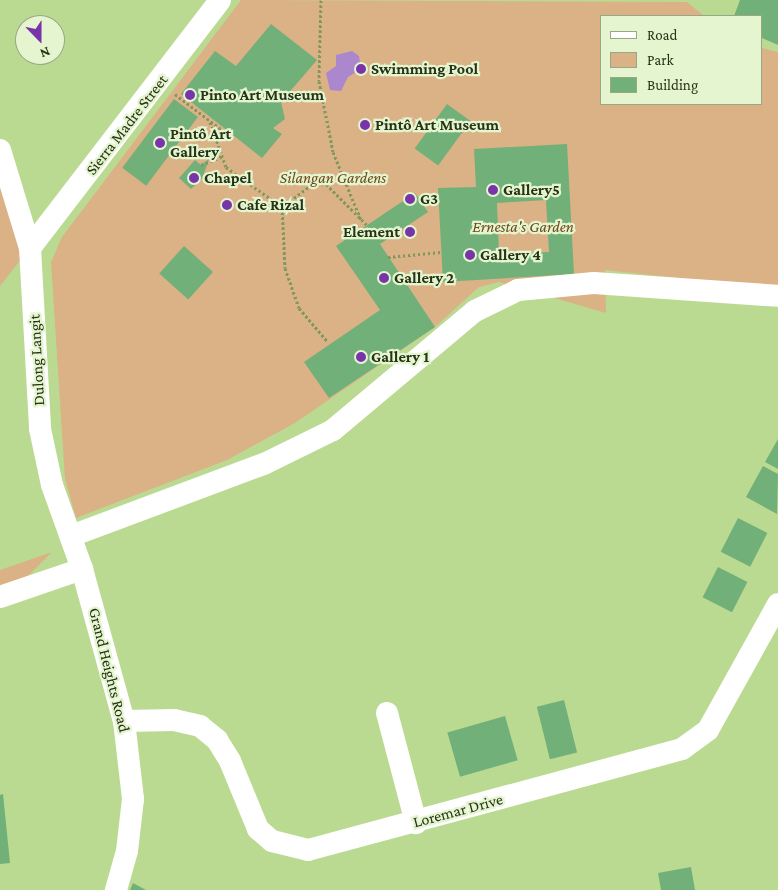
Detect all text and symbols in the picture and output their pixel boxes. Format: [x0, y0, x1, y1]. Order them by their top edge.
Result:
north arrow [15, 15, 65, 65]
legend [600, 15, 763, 105]
text: Road [647, 27, 677, 43]
text: N [38, 44, 53, 62]
text: Park [647, 52, 674, 68]
place label: Swimming Pool [371, 59, 478, 79]
marker: Swimming Pool [355, 63, 367, 75]
street label: Sierra Madre Street [82, 71, 172, 179]
text: Building [647, 77, 698, 93]
place label: Pinto Art Museum [200, 85, 324, 105]
marker: Pinto Art Museum [184, 89, 196, 101]
place label: Pintô Art Museum [375, 115, 499, 135]
marker: Pintô Art Museum [359, 119, 371, 131]
place label: Pintô Art Gallery [170, 124, 231, 162]
marker: Pintô Art Gallery [154, 137, 166, 149]
place label: Chapel [204, 168, 252, 188]
park label: Silangan Gardens [280, 168, 386, 188]
marker: Chapel [188, 172, 200, 184]
place label: Gallery5 [503, 180, 560, 200]
marker: Gallery5 [487, 184, 499, 196]
place label: G3 [420, 189, 438, 209]
marker: G3 [404, 193, 416, 205]
place label: Cafe Rizal [237, 195, 304, 215]
marker: Cafe Rizal [221, 199, 233, 211]
park label: Ernesta's Garden [472, 217, 574, 237]
place label: Element [343, 222, 400, 242]
marker: Element [404, 226, 416, 238]
place label: Gallery 4 [480, 245, 541, 265]
marker: Gallery 4 [464, 249, 476, 261]
place label: Gallery 2 [394, 268, 454, 288]
marker: Gallery 2 [378, 272, 390, 284]
street label: Dulong Langit [25, 314, 49, 406]
place label: Gallery 1 [371, 347, 429, 367]
marker: Gallery 1 [355, 351, 367, 363]
street label: Grand Heights Road [84, 606, 134, 734]
street label: Loremar Drive [411, 790, 505, 832]

